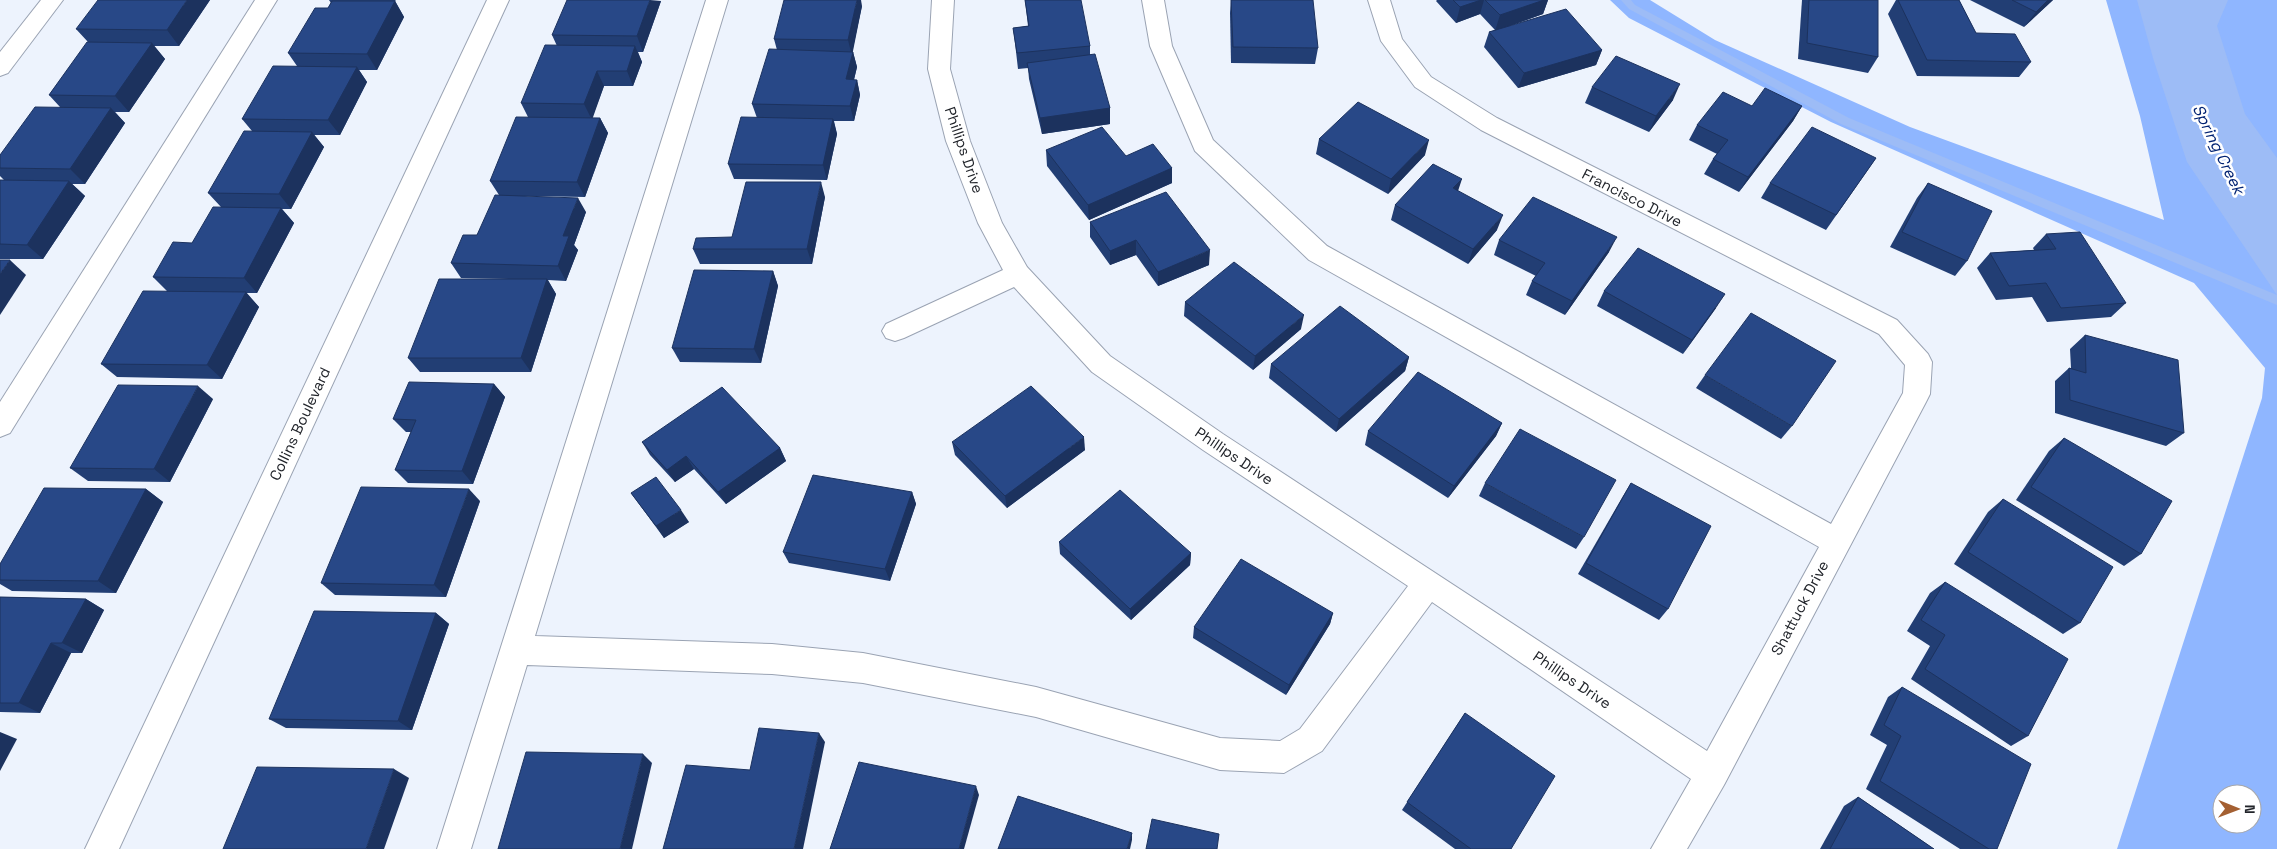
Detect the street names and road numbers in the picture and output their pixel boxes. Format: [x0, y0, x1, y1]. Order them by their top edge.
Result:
street label: Phillips Drive [941, 104, 988, 196]
street label: Francisco Drive [1579, 164, 1686, 231]
street label: Collins Boulevard [265, 364, 334, 484]
street label: Phillips Drive [1192, 422, 1277, 489]
street label: Shattuck Drive [1767, 557, 1833, 658]
street label: Phillips Drive [1530, 646, 1615, 713]

